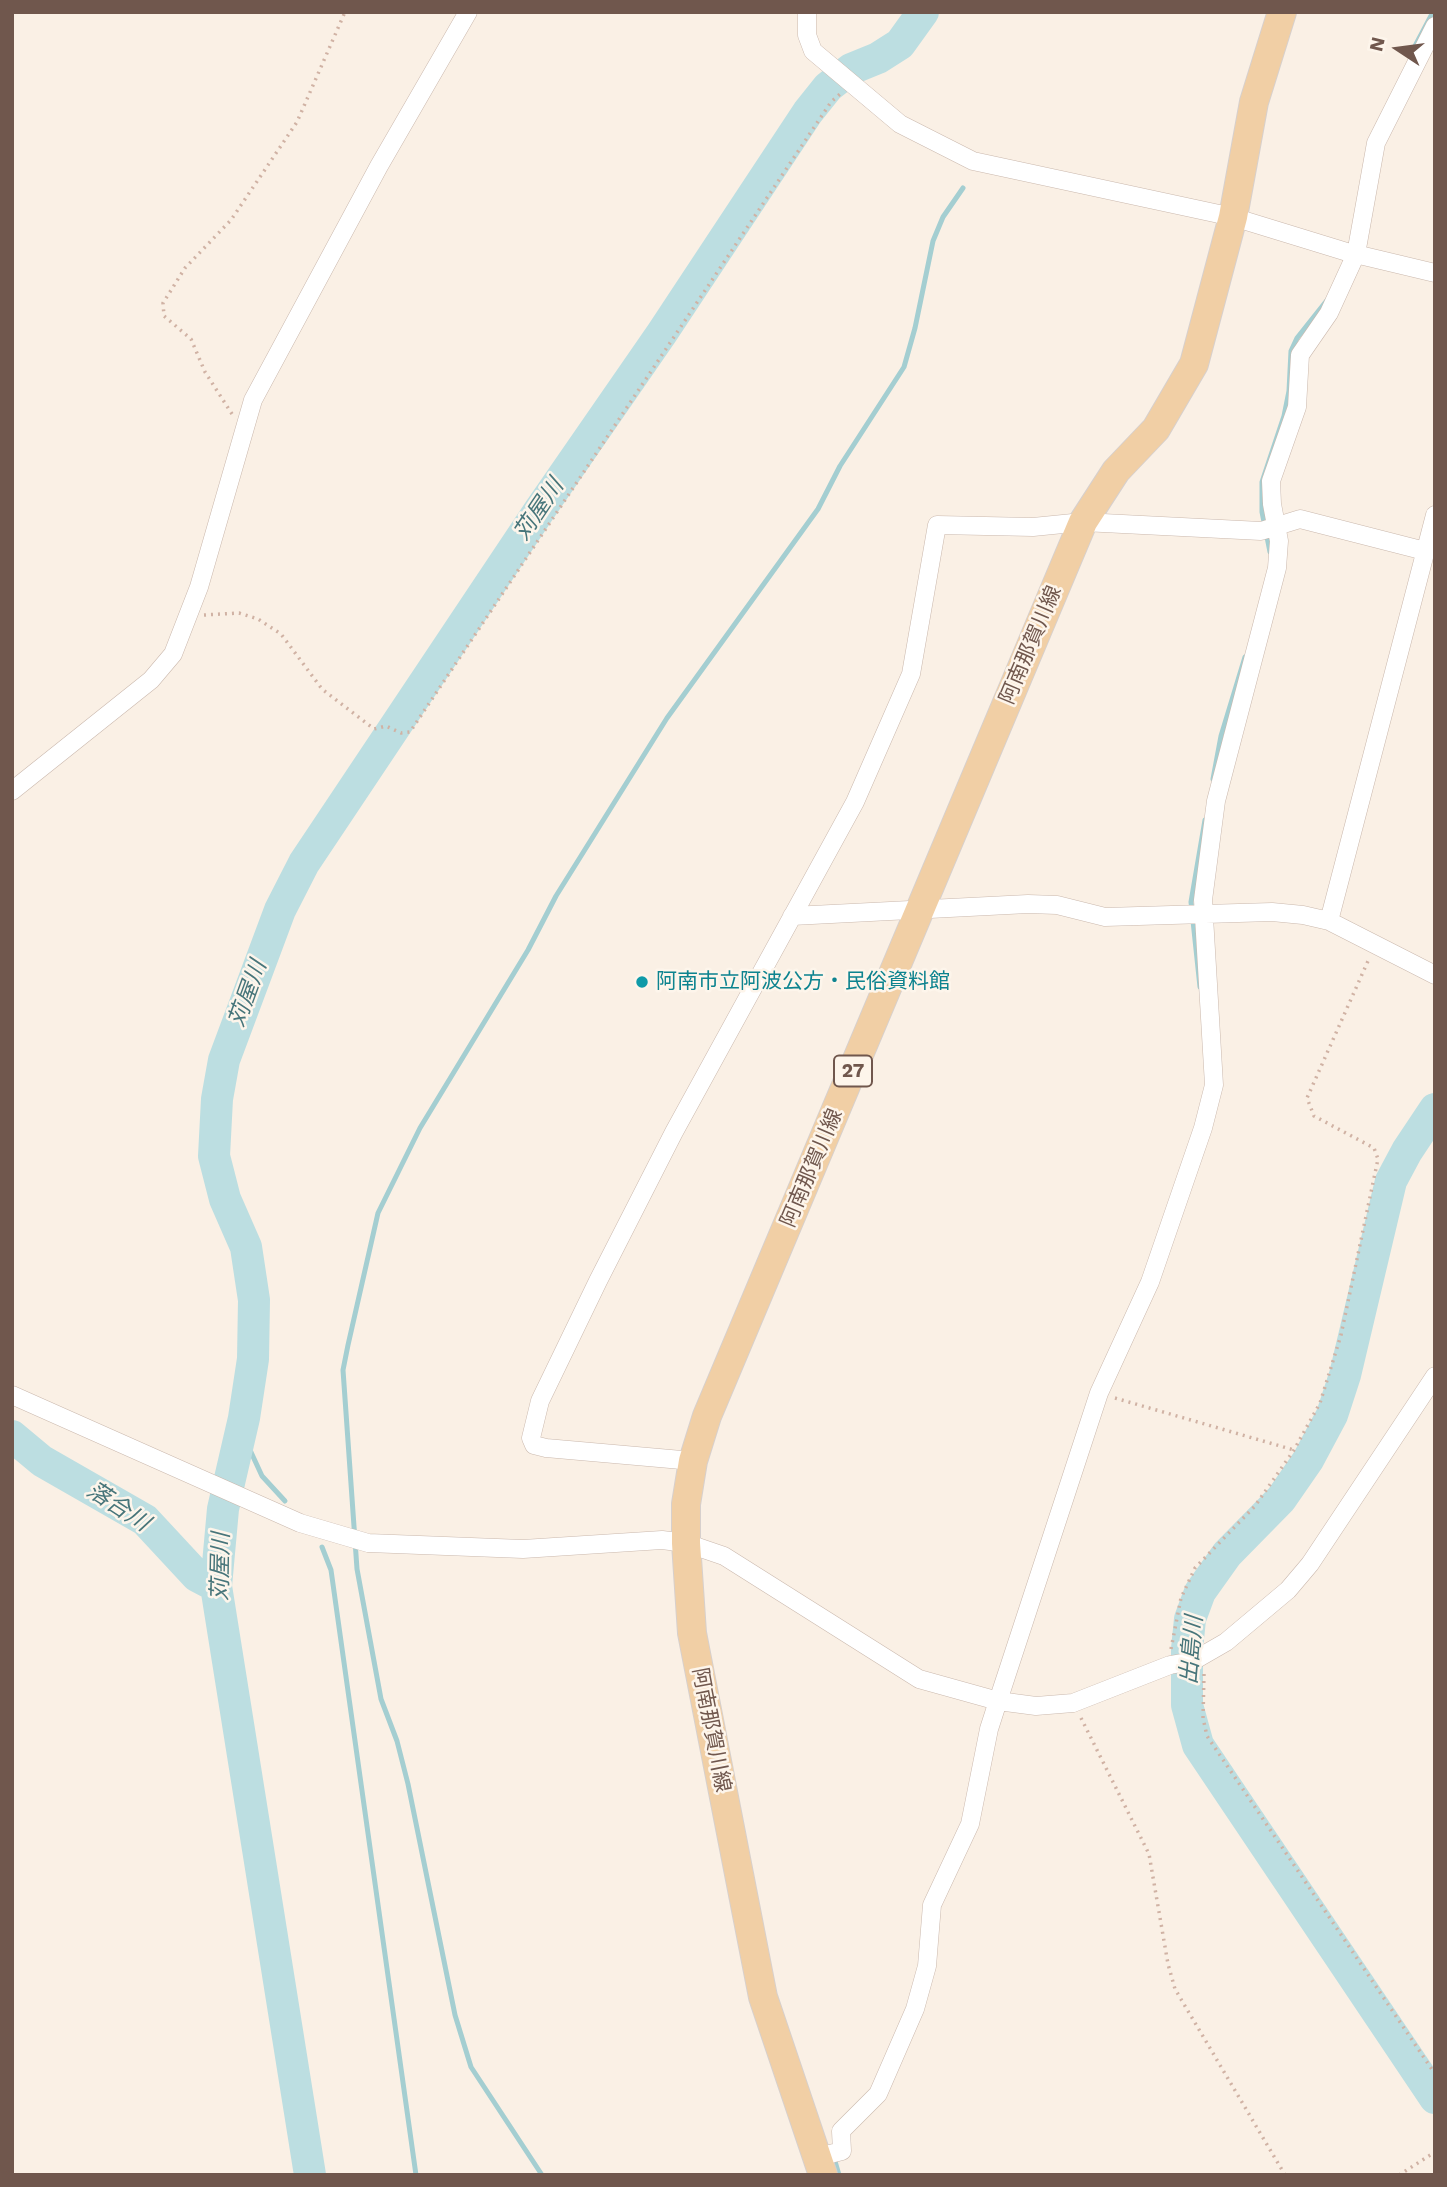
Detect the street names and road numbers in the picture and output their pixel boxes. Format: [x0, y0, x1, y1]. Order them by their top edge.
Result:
street label: 阿南那賀川線 [995, 582, 1067, 708]
road number: 27 [834, 1056, 872, 1086]
street label: 阿南那賀川線 [776, 1105, 848, 1231]
street label: 阿南那賀川線 [687, 1666, 735, 1794]

